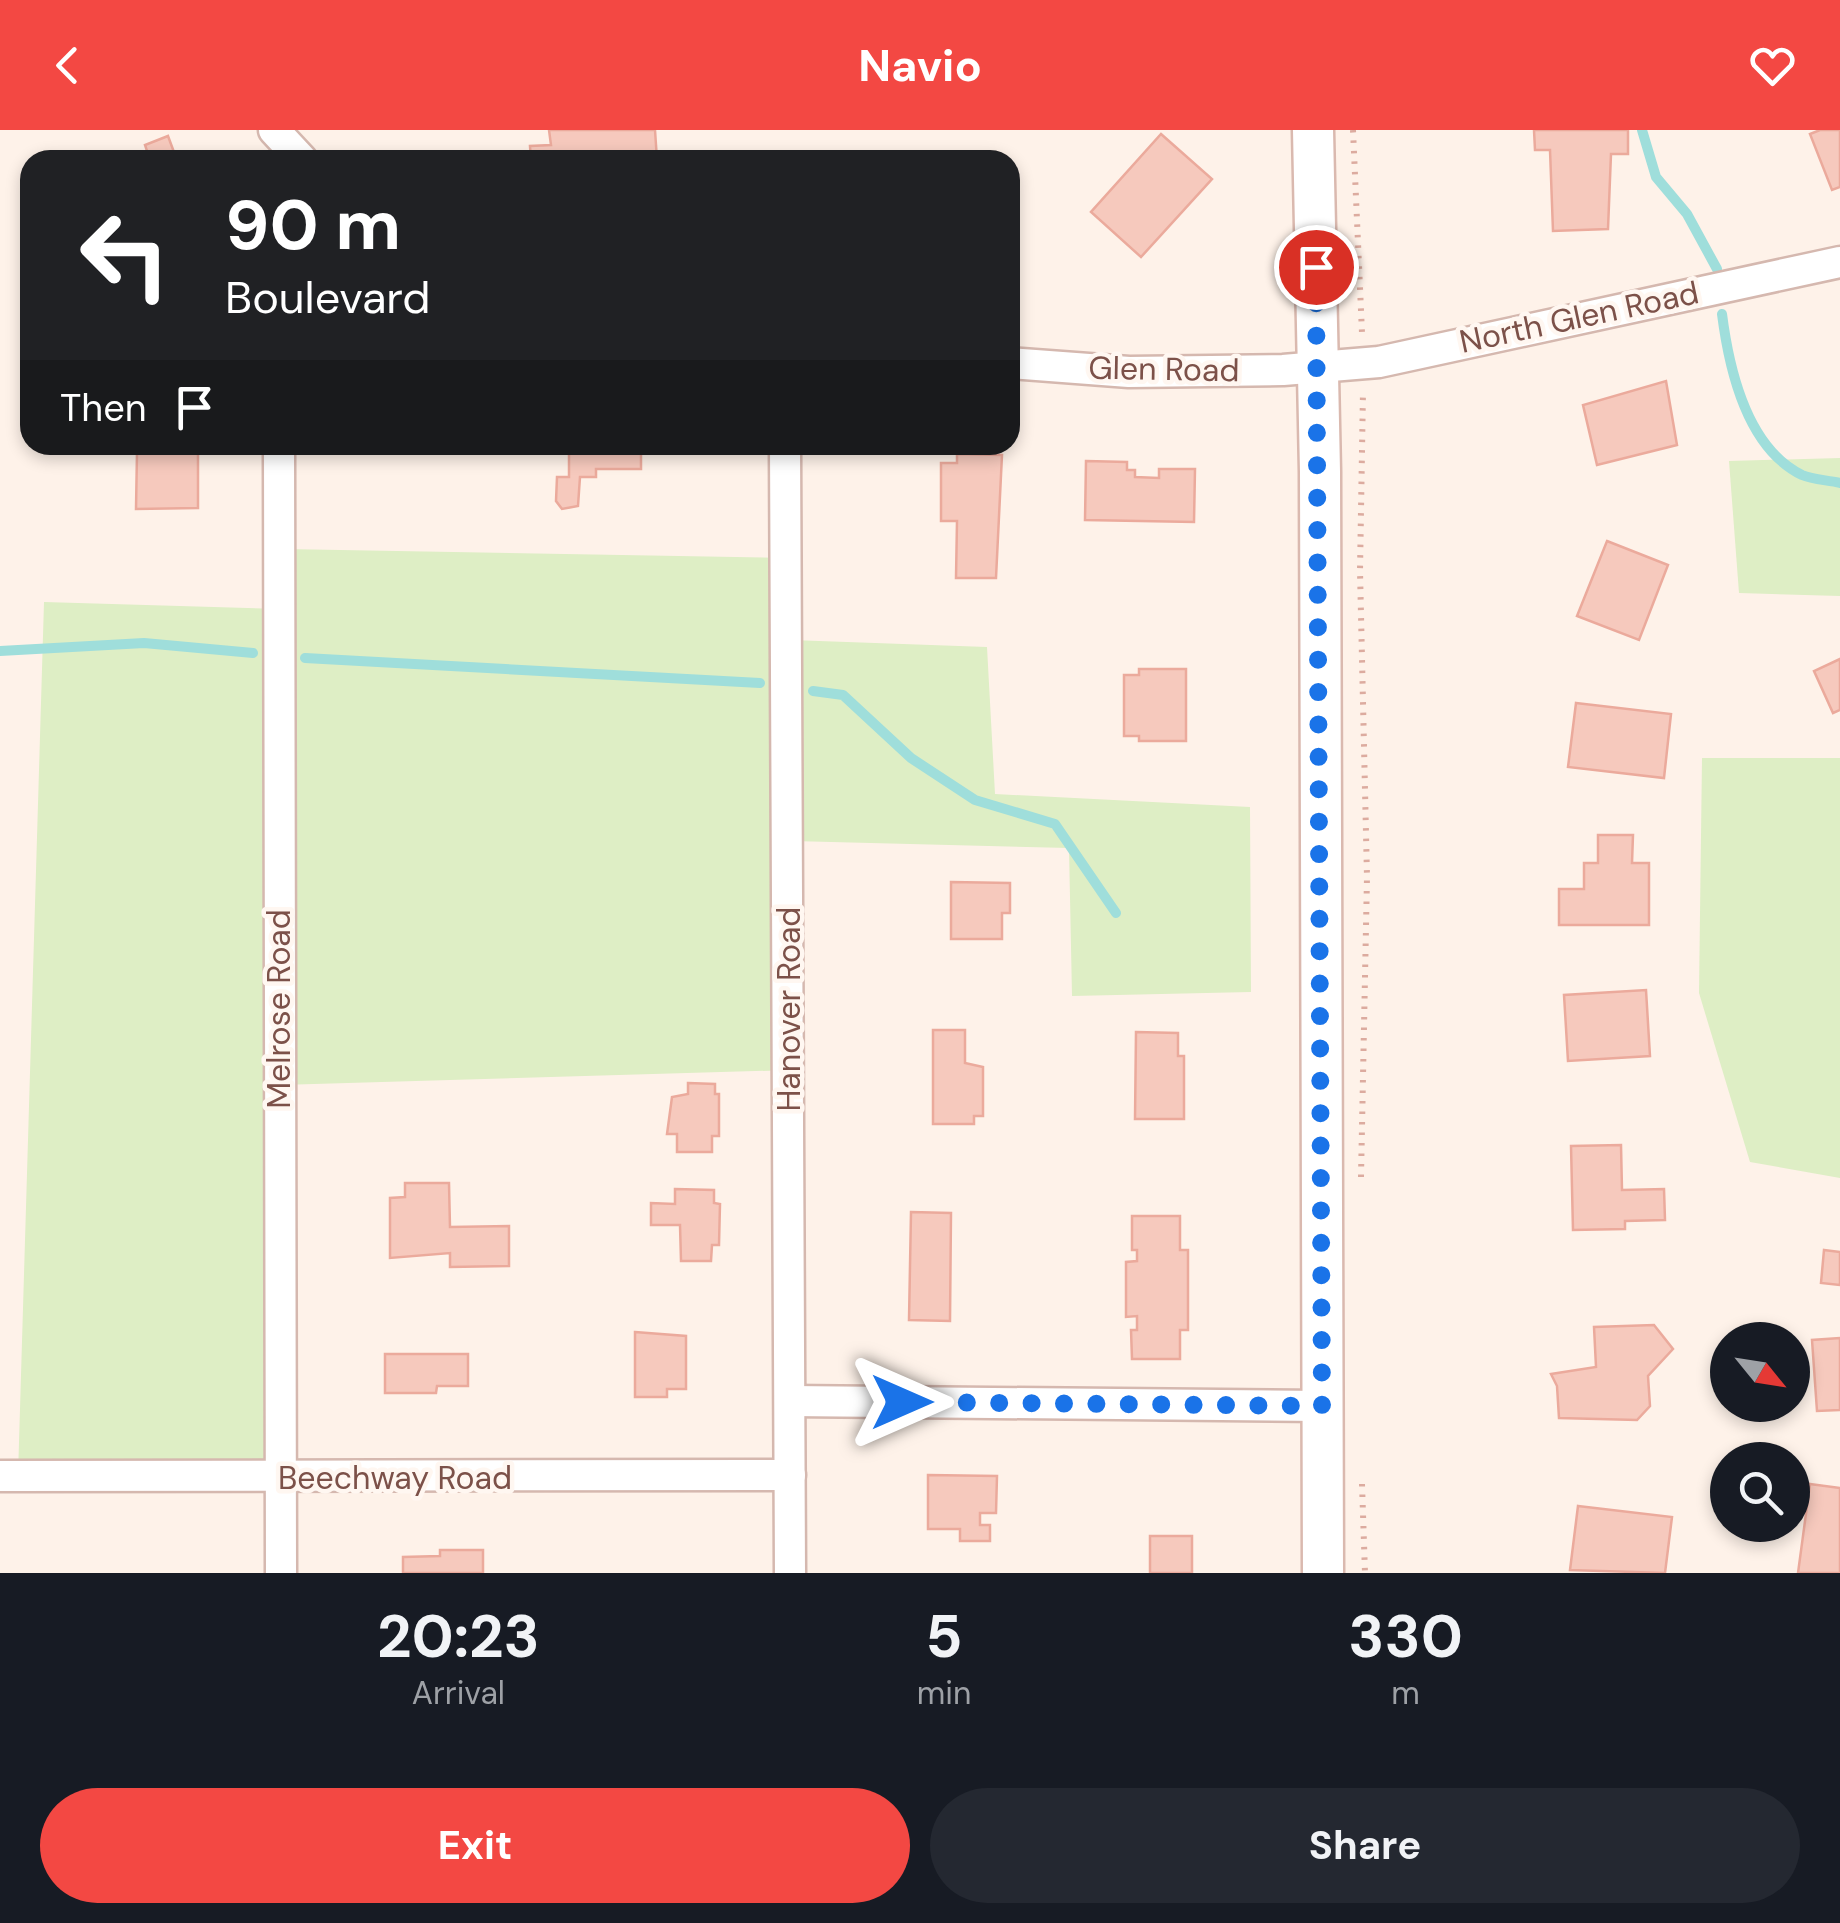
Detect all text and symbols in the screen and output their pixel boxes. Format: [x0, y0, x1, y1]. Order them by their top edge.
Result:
text: Navio [858, 36, 982, 95]
icon: back [40, 38, 95, 93]
icon: heart [1745, 38, 1800, 93]
text: 90 m [225, 180, 401, 271]
icon: left [60, 190, 190, 320]
pin [1274, 225, 1359, 310]
icon: arrive [1289, 240, 1344, 295]
text: Boulevard [225, 268, 430, 327]
street label: North Glen Road [1456, 271, 1702, 363]
street label: Glen Road [1088, 347, 1240, 391]
icon: arrive [167, 380, 222, 435]
text: Then [60, 383, 147, 433]
street label: Hanover Road [768, 907, 810, 1111]
street label: Melrose Road [258, 909, 300, 1109]
north arrow [1710, 1322, 1810, 1422]
map controls [1710, 1322, 1810, 1542]
position arrow [850, 1350, 954, 1454]
button: search [1710, 1442, 1810, 1542]
street label: Beechway Road [278, 1457, 512, 1499]
text: 20:23 [377, 1597, 540, 1676]
text: 5 [925, 1597, 963, 1676]
text: 330 [1348, 1597, 1463, 1676]
text: Arrival [412, 1672, 505, 1714]
text: min [917, 1672, 971, 1714]
text: m [1391, 1672, 1420, 1714]
button: Exit [40, 1788, 910, 1903]
button: Share [930, 1788, 1800, 1903]

